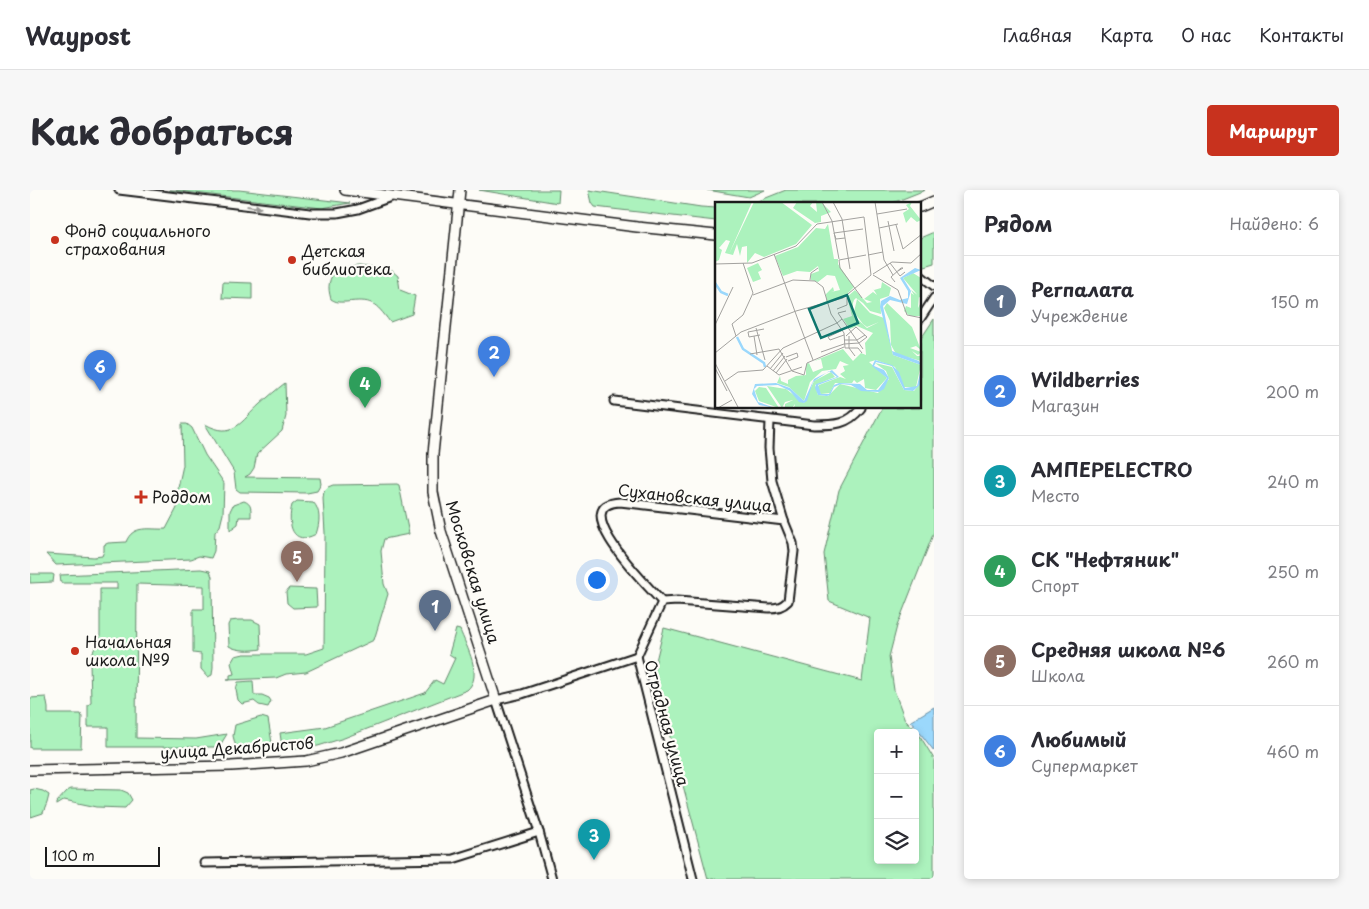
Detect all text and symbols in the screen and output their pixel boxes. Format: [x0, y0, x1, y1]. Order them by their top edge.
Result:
text: Waypost [25, 17, 131, 53]
text: Главная [1003, 21, 1072, 48]
text: Карта [1100, 21, 1153, 48]
text: О нас [1181, 21, 1231, 48]
text: Контакты [1259, 21, 1344, 48]
text: Как добраться [30, 104, 294, 157]
button: Маршрут [1207, 105, 1339, 156]
inset map [715, 202, 922, 409]
one-way arrow [247, 203, 263, 211]
text: Рядом [984, 207, 1052, 239]
text: Найдено: 6 [1229, 211, 1319, 235]
place label: Фонд социального страхования [65, 218, 211, 260]
marker: Фонд социального страхования [49, 234, 61, 246]
place label: Детская библиотека [301, 238, 392, 280]
marker: Детская библиотека [286, 254, 298, 266]
text: Регпалата [1031, 275, 1134, 303]
text: 1 [996, 289, 1004, 313]
text: 150 m [1271, 289, 1319, 313]
text: Учреждение [1031, 303, 1128, 327]
pin: 2 [478, 336, 510, 377]
pin: 6 [84, 350, 116, 391]
text: Wildberries [1031, 365, 1140, 393]
pin: 4 [349, 367, 381, 408]
text: 2 [994, 379, 1006, 403]
text: 200 m [1266, 379, 1319, 403]
text: Магазин [1031, 393, 1100, 417]
text: АМПЕРELECTRO [1031, 455, 1193, 483]
text: 3 [995, 469, 1005, 493]
text: 240 m [1267, 469, 1319, 493]
street label: Сухановская улица [617, 477, 774, 517]
text: Место [1031, 483, 1080, 507]
place label: Роддом [152, 484, 211, 508]
marker: Роддом [134, 490, 148, 504]
street label: Московская улица [441, 497, 507, 646]
pin: 5 [281, 541, 313, 582]
text: СК "Нефтяник" [1031, 545, 1179, 573]
text: 4 [995, 559, 1005, 583]
text: 250 m [1268, 559, 1319, 583]
your location [584, 567, 610, 593]
text: Спорт [1031, 573, 1079, 597]
pin: 1 [419, 590, 451, 631]
place label: Начальная школа №9 [85, 629, 172, 671]
text: Средняя школа №6 [1031, 635, 1225, 663]
marker: Начальная школа №9 [69, 645, 81, 657]
text: 5 [995, 649, 1005, 673]
text: 260 m [1267, 649, 1319, 673]
street label: Отрадная улица [640, 657, 696, 789]
text: Школа [1031, 663, 1085, 687]
text: Любимый [1031, 725, 1127, 753]
map controls [874, 729, 919, 864]
button: + [874, 729, 919, 774]
street label: улица Декабристов [159, 730, 315, 764]
text: 6 [994, 739, 1006, 763]
text: 460 m [1267, 739, 1319, 763]
text: Супермаркет [1031, 753, 1138, 777]
button: − [874, 774, 919, 819]
pin: 3 [578, 819, 610, 860]
button: layers [874, 819, 919, 864]
scale bar [45, 844, 160, 867]
text: 100 m [52, 845, 95, 866]

